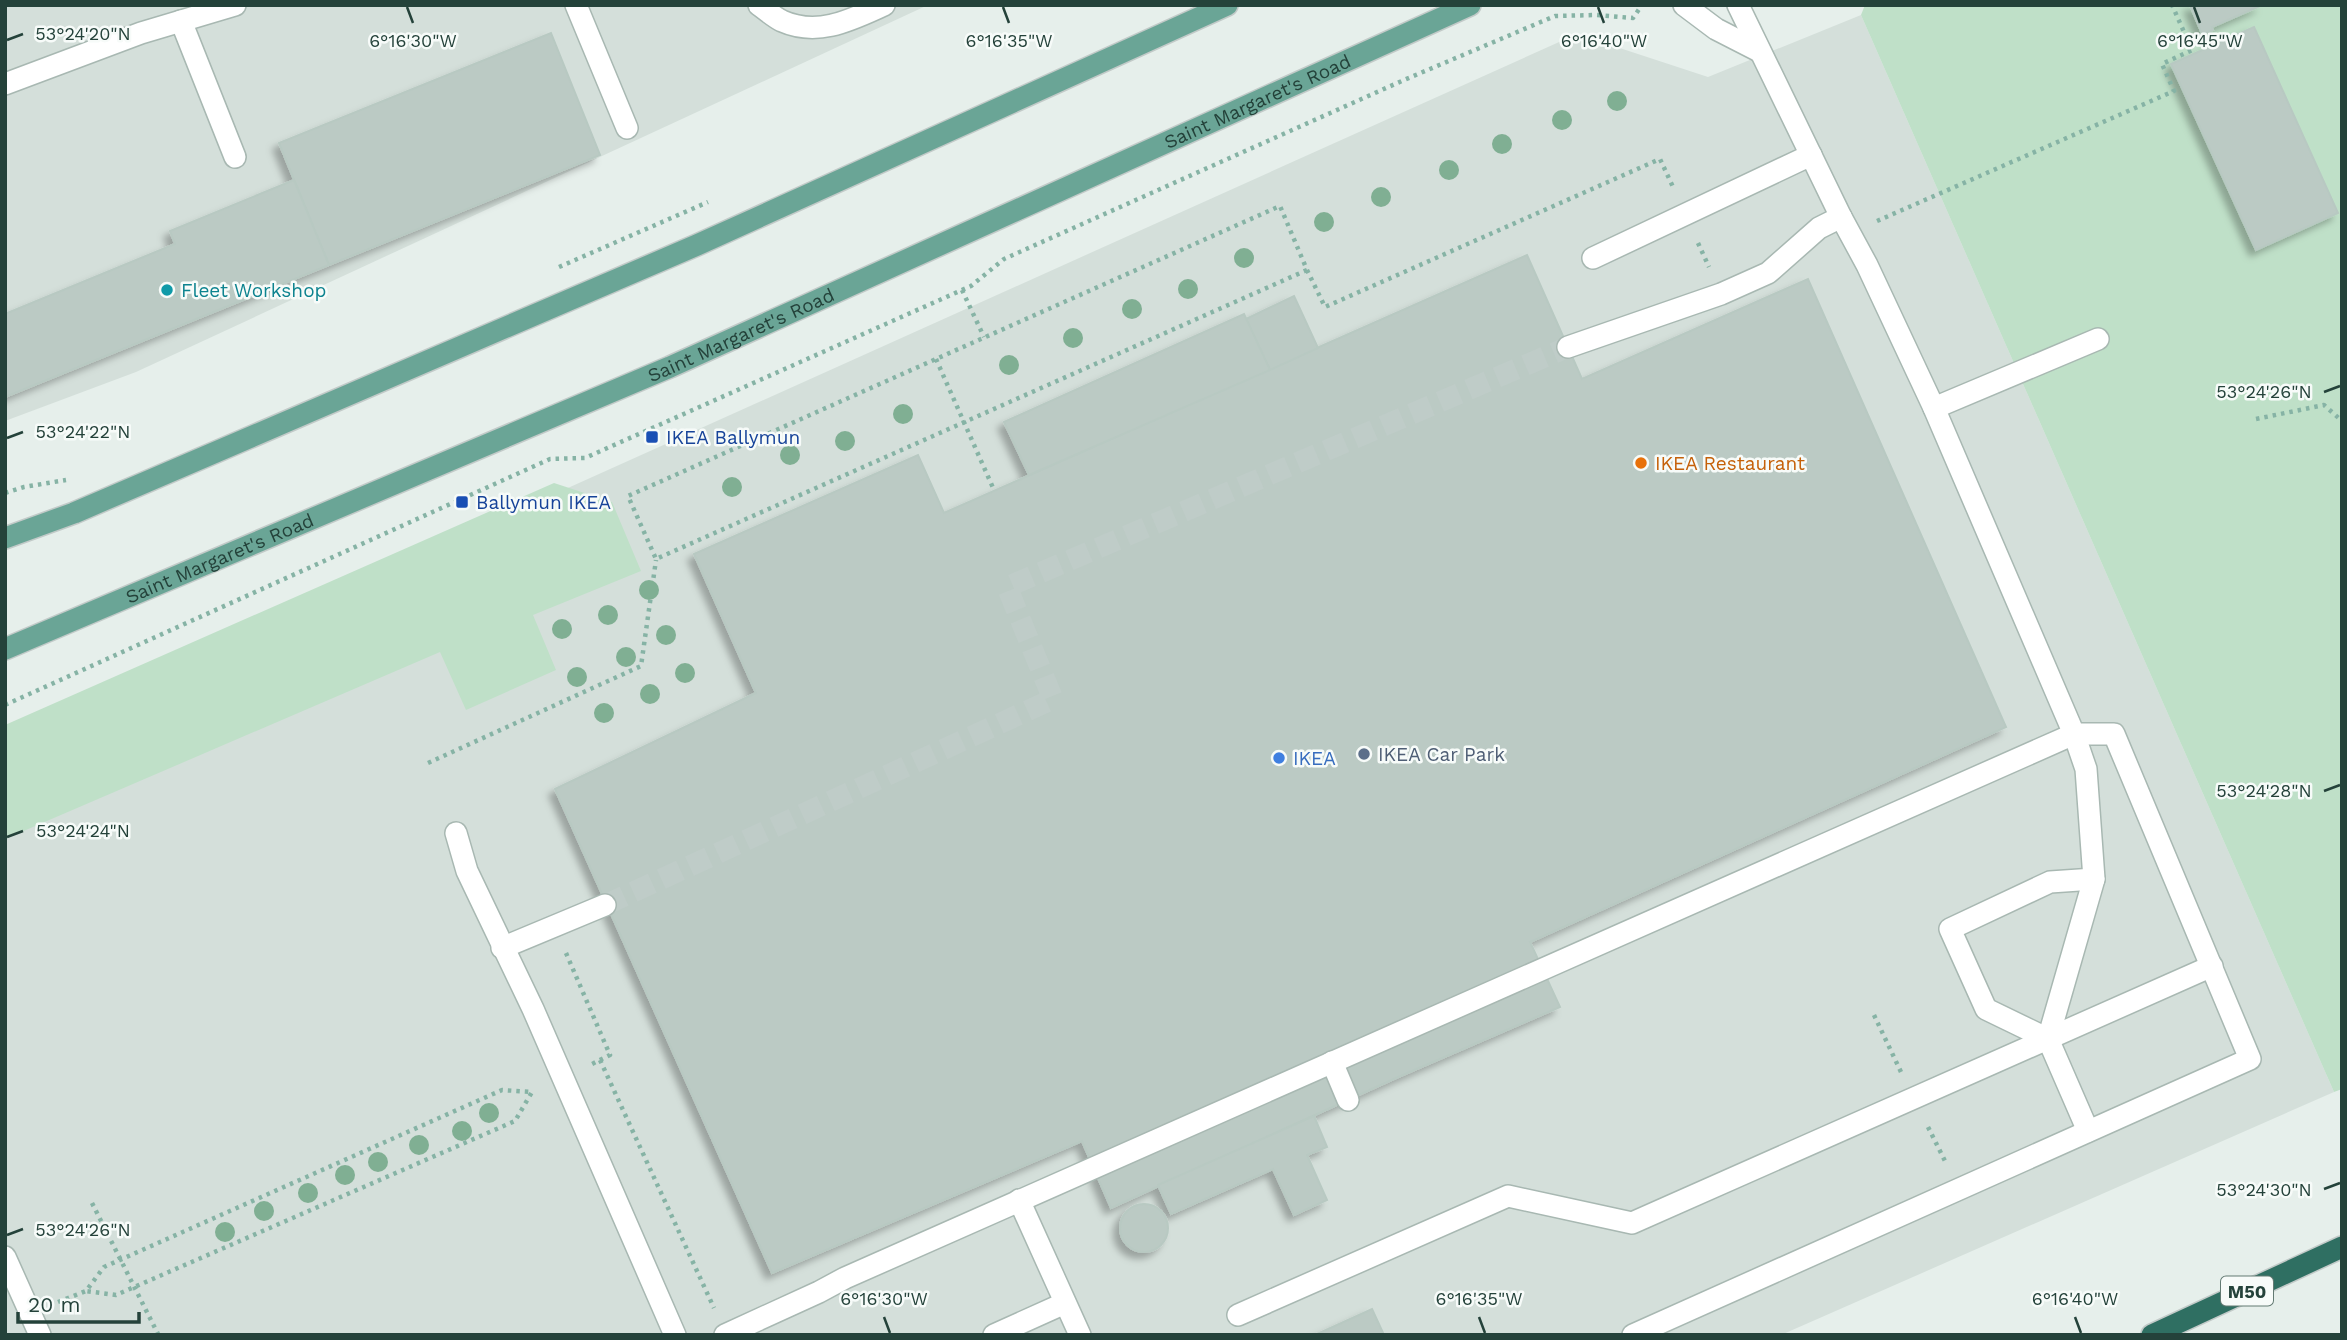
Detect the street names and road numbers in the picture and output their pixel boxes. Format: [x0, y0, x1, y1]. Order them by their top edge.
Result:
street label: Saint Margaret's Road [1161, 49, 1354, 153]
street label: Saint Margaret's Road [644, 283, 838, 387]
street label: Saint Margaret's Road [122, 508, 317, 608]
road number: M50 [2221, 1276, 2273, 1306]

